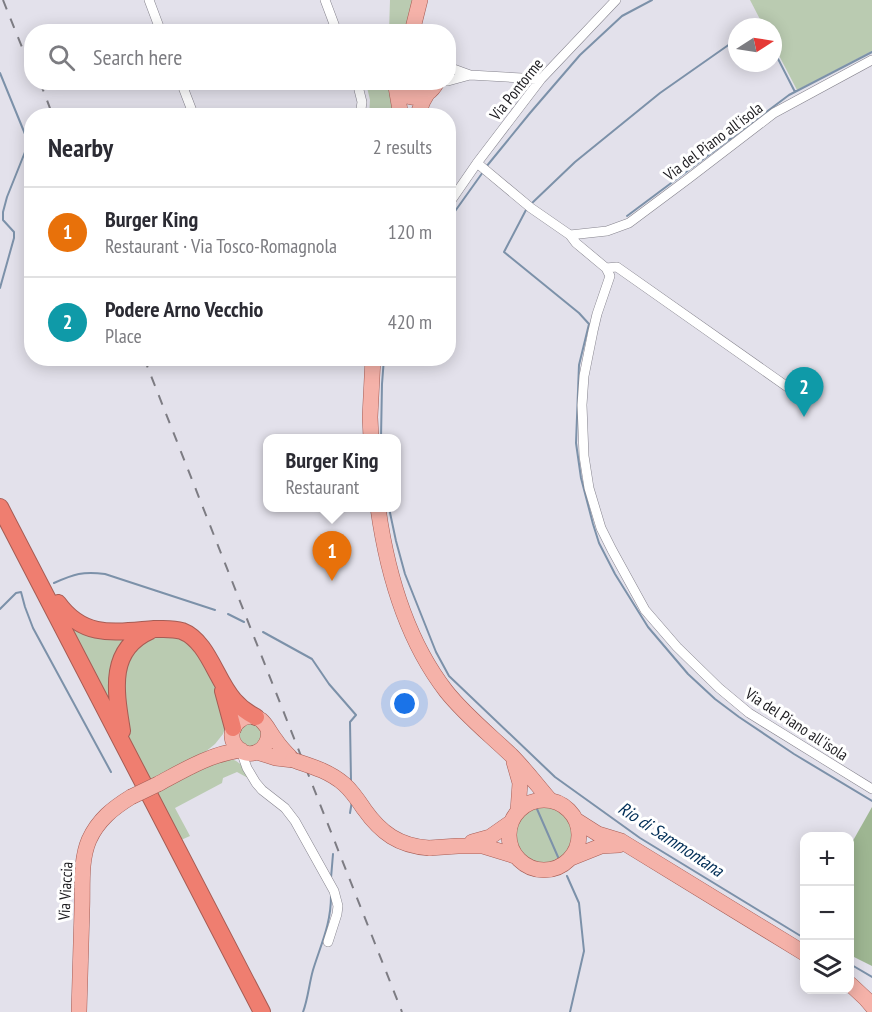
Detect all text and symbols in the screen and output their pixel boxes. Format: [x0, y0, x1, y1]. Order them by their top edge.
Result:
north arrow [728, 18, 782, 72]
search box [24, 24, 456, 90]
icon: search [45, 41, 78, 74]
text: Search here [93, 43, 182, 71]
street label: Via Pontorme [484, 54, 547, 125]
street label: Via del Piano all'isola [659, 97, 766, 185]
text: Nearby [48, 131, 113, 164]
text: 2 results [373, 134, 432, 160]
text: Burger King [105, 205, 198, 233]
text: 1 [63, 219, 72, 245]
text: 120 m [388, 219, 432, 245]
text: Restaurant · Via Tosco-Romagnola [105, 233, 337, 259]
text: Podere Arno Vecchio [105, 295, 263, 323]
text: 2 [63, 309, 72, 335]
text: 420 m [388, 309, 432, 335]
text: Place [105, 323, 142, 349]
pin: 2 [784, 368, 824, 417]
popup [263, 434, 401, 512]
text: Burger King [285, 446, 379, 474]
text: Restaurant [285, 474, 359, 500]
pin: 1 [312, 532, 352, 581]
street label: Via del Piano all'isola [741, 683, 852, 765]
your location [390, 689, 419, 718]
water label: Rio di Sammontana [614, 796, 729, 882]
map controls [800, 832, 854, 994]
button: + [800, 832, 854, 886]
street label: Via Viaccia [53, 861, 77, 922]
button: − [800, 886, 854, 940]
button: layers [800, 940, 854, 994]

